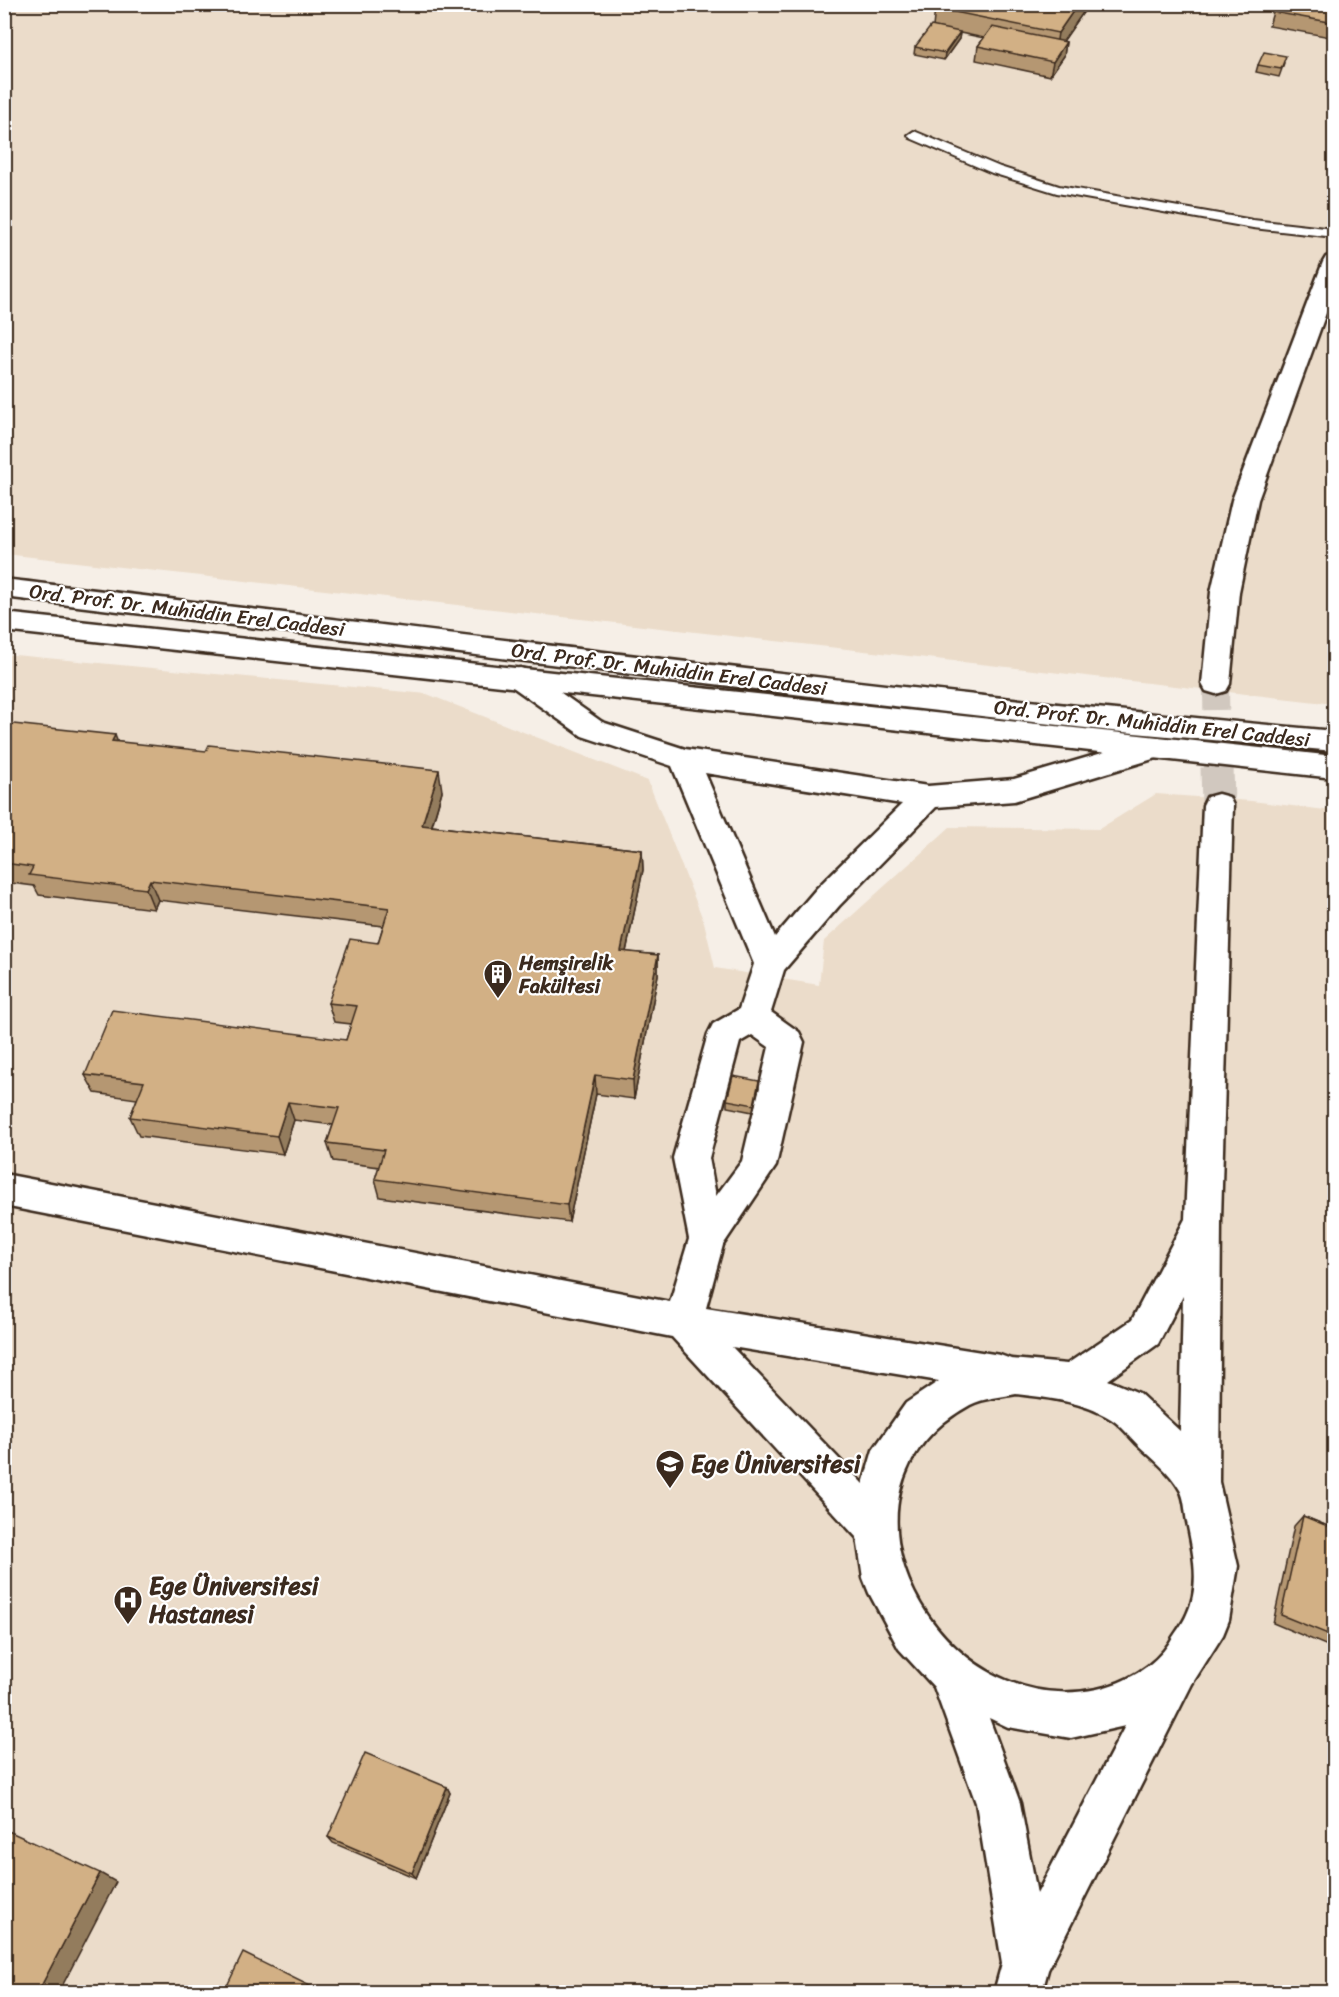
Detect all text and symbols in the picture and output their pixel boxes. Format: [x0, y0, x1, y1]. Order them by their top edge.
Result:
street label: Ord. Prof. Dr. Muhiddin Erel Caddesi [27, 574, 348, 647]
street label: Ord. Prof. Dr. Muhiddin Erel Caddesi [509, 633, 830, 706]
street label: Ord. Prof. Dr. Muhiddin Erel Caddesi [992, 690, 1313, 758]
place label: Hemşirelik Fakültesi [518, 946, 615, 1004]
building icon: Hemşirelik Fakültesi [482, 958, 514, 1000]
place label: Ege Üniversitesi [691, 1443, 862, 1485]
school or university icon: Ege Üniversitesi [654, 1448, 686, 1490]
place label: Ege Üniversitesi Hastanesi [149, 1565, 320, 1635]
hospital icon: Ege Üniversitesi Hastanesi [112, 1584, 144, 1626]

